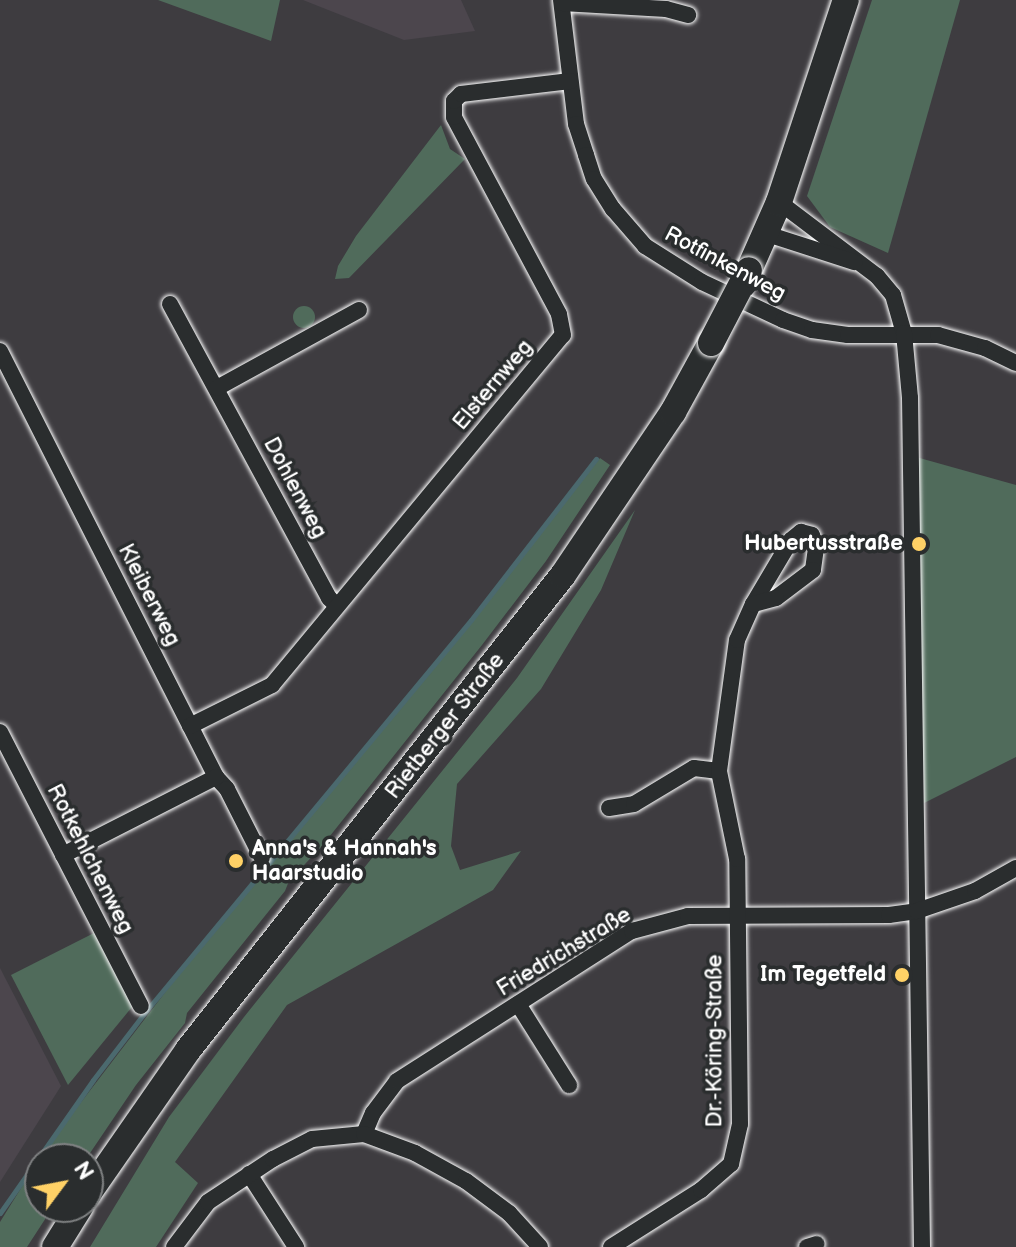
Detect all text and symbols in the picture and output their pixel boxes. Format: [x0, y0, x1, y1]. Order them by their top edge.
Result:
street label: Rotfinkenweg [660, 221, 790, 307]
street label: Elsternweg [448, 334, 538, 436]
street label: Dohlenweg [257, 433, 333, 543]
place label: Hubertusstraße [744, 531, 903, 557]
marker: Hubertusstraße [910, 535, 928, 553]
street label: Kleiberweg [112, 540, 186, 650]
street label: Rietberger Straße [380, 648, 510, 804]
street label: Rotkehlchenweg [41, 780, 139, 938]
place label: Anna's & Hannah's Haarstudio [252, 835, 437, 886]
marker: Anna's & Hannah's Haarstudio [227, 852, 245, 870]
street label: Friedrichstraße [492, 902, 636, 1002]
street label: Dr.-Köring-Straße [702, 954, 728, 1128]
place label: Im Tegetfeld [760, 962, 886, 988]
marker: Im Tegetfeld [893, 966, 911, 984]
north arrow [24, 1143, 104, 1223]
text: N [67, 1157, 99, 1185]

